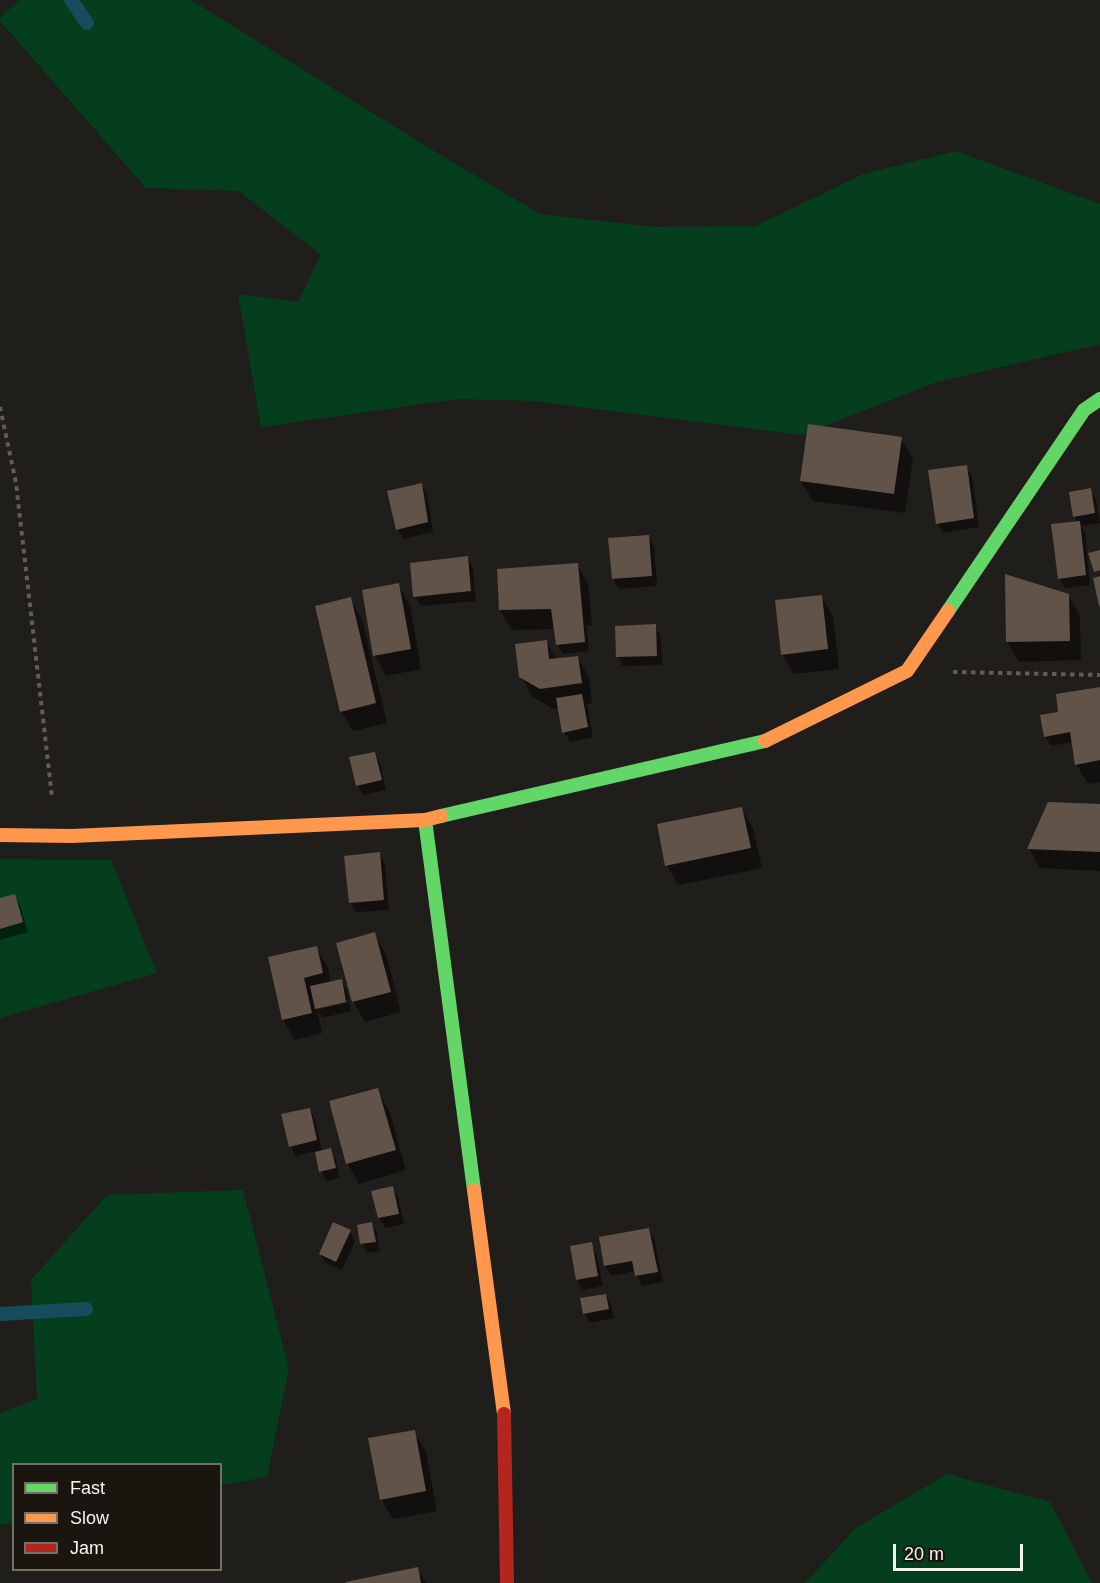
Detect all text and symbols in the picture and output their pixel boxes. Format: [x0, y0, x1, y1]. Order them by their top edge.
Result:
legend [12, 1463, 222, 1571]
text: Fast [70, 1478, 105, 1498]
text: Slow [70, 1508, 109, 1528]
scale bar [896, 1532, 1026, 1570]
text: Jam [70, 1538, 104, 1558]
text: 20 m [904, 1544, 944, 1564]

